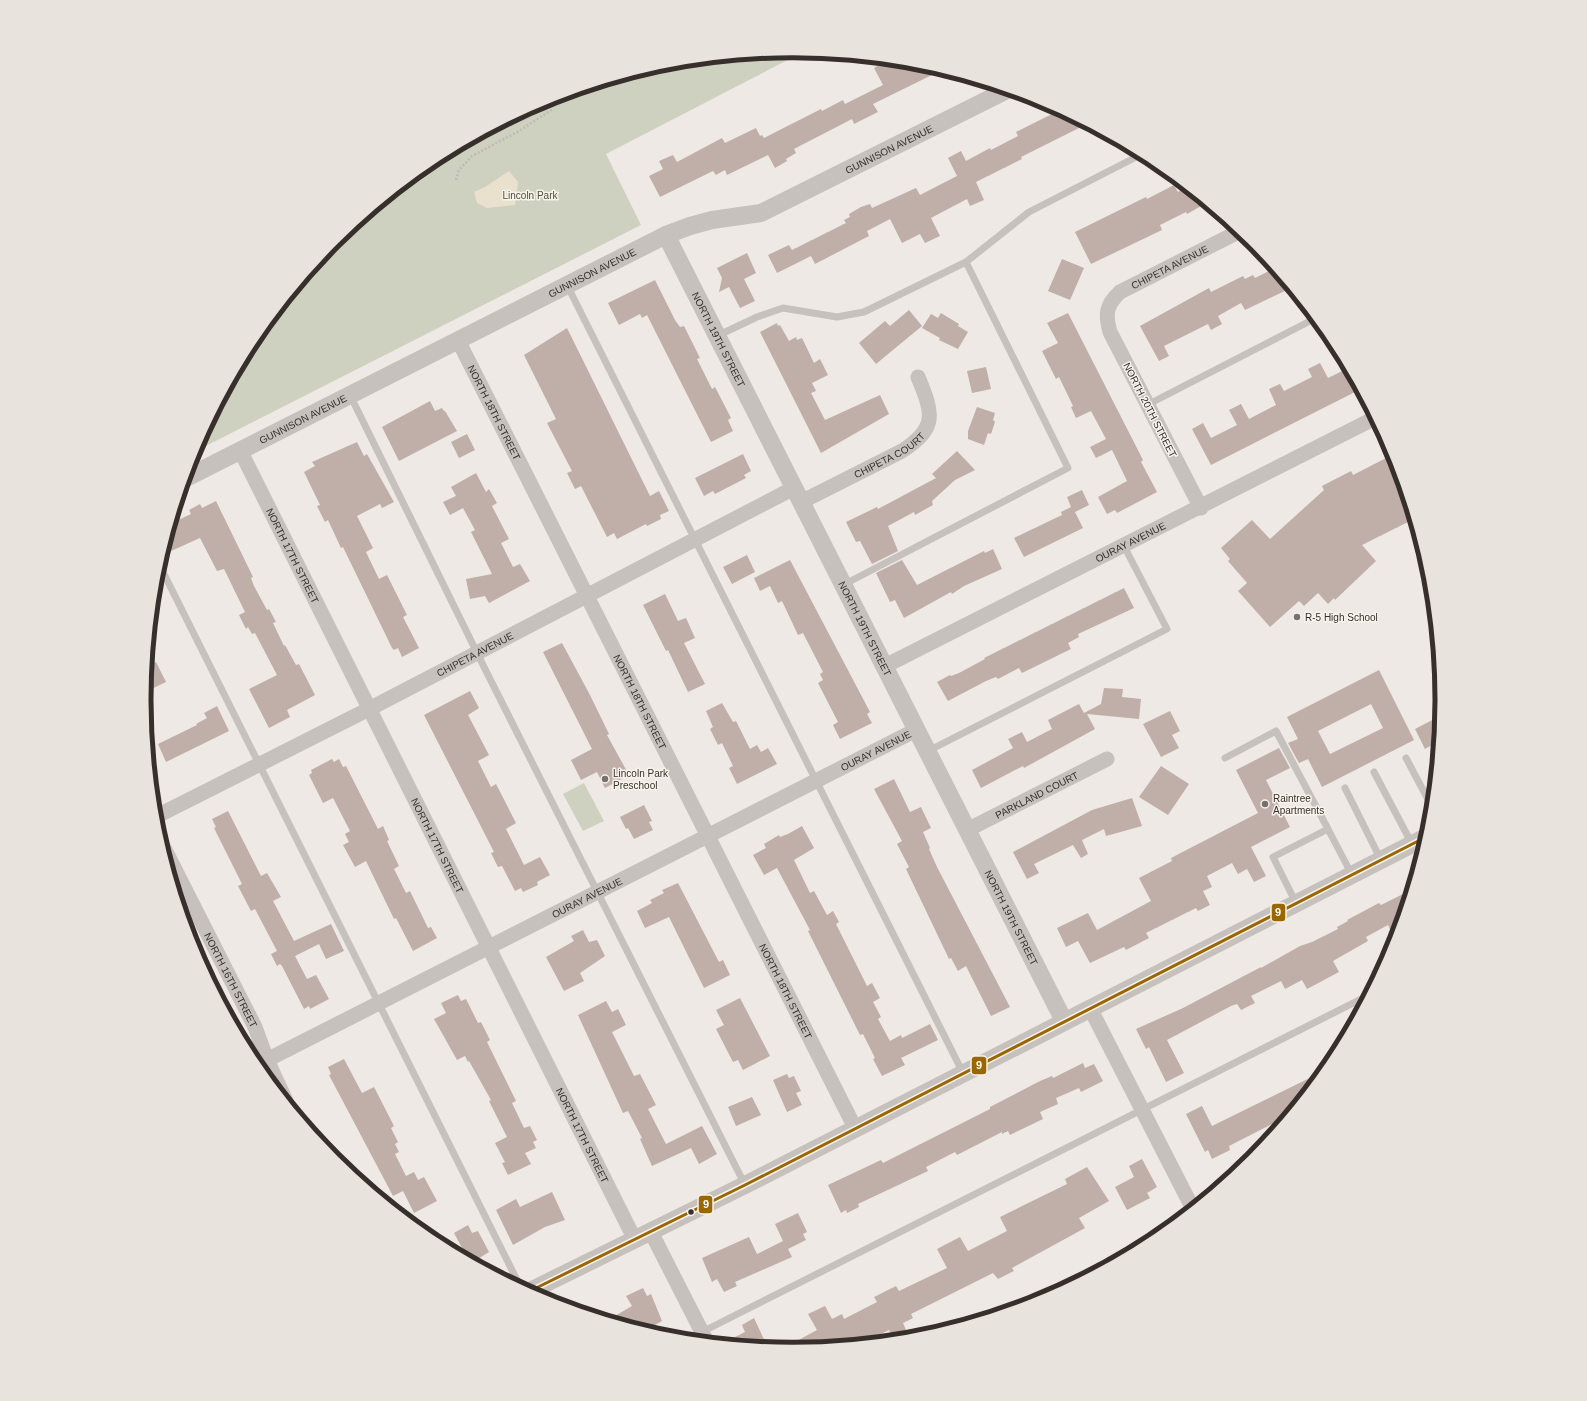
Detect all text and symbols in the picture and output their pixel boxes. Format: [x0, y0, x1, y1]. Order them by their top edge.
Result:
street label: GUNNISON AVENUE [843, 122, 935, 176]
park label: Lincoln Park [502, 190, 559, 201]
street label: CHIPETA AVENUE [1129, 243, 1210, 291]
street label: GUNNISON AVENUE [546, 246, 638, 299]
street label: NORTH 19TH STREET [690, 290, 747, 389]
street label: NORTH 20TH STREET [1121, 361, 1179, 459]
street label: NORTH 18TH STREET [466, 363, 523, 462]
street label: GUNNISON AVENUE [257, 392, 349, 446]
street label: CHIPETA COURT [852, 430, 927, 480]
street label: NORTH 17TH STREET [264, 506, 321, 605]
street label: OURAY AVENUE [1093, 519, 1168, 564]
street label: NORTH 19TH STREET [837, 579, 894, 678]
marker: R-5 High School [1292, 612, 1302, 622]
place label: R-5 High School [1305, 612, 1378, 623]
street label: CHIPETA AVENUE [435, 629, 515, 678]
street label: NORTH 18TH STREET [612, 652, 669, 751]
street label: OURAY AVENUE [839, 728, 913, 773]
place label: Lincoln Park Preschool [613, 768, 669, 791]
street label: PARKLAND COURT [993, 769, 1080, 820]
marker: Lincoln Park Preschool [600, 774, 610, 784]
place label: Raintree Apartments [1273, 793, 1324, 816]
street label: NORTH 17TH STREET [409, 796, 466, 895]
marker: Raintree Apartments [1260, 799, 1270, 809]
street label: NORTH 19TH STREET [983, 868, 1040, 967]
street label: OURAY AVENUE [550, 875, 624, 920]
line badge: 9 [1271, 903, 1286, 922]
text: 9 [1275, 906, 1281, 918]
street label: NORTH 16TH STREET [202, 931, 260, 1029]
street label: NORTH 18TH STREET [757, 942, 815, 1040]
line badge: 9 [971, 1056, 987, 1075]
text: 9 [976, 1059, 982, 1071]
street label: NORTH 17TH STREET [554, 1086, 611, 1185]
line badge: 9 [698, 1195, 713, 1214]
text: 9 [703, 1198, 709, 1210]
unlabelled marker [686, 1207, 696, 1217]

